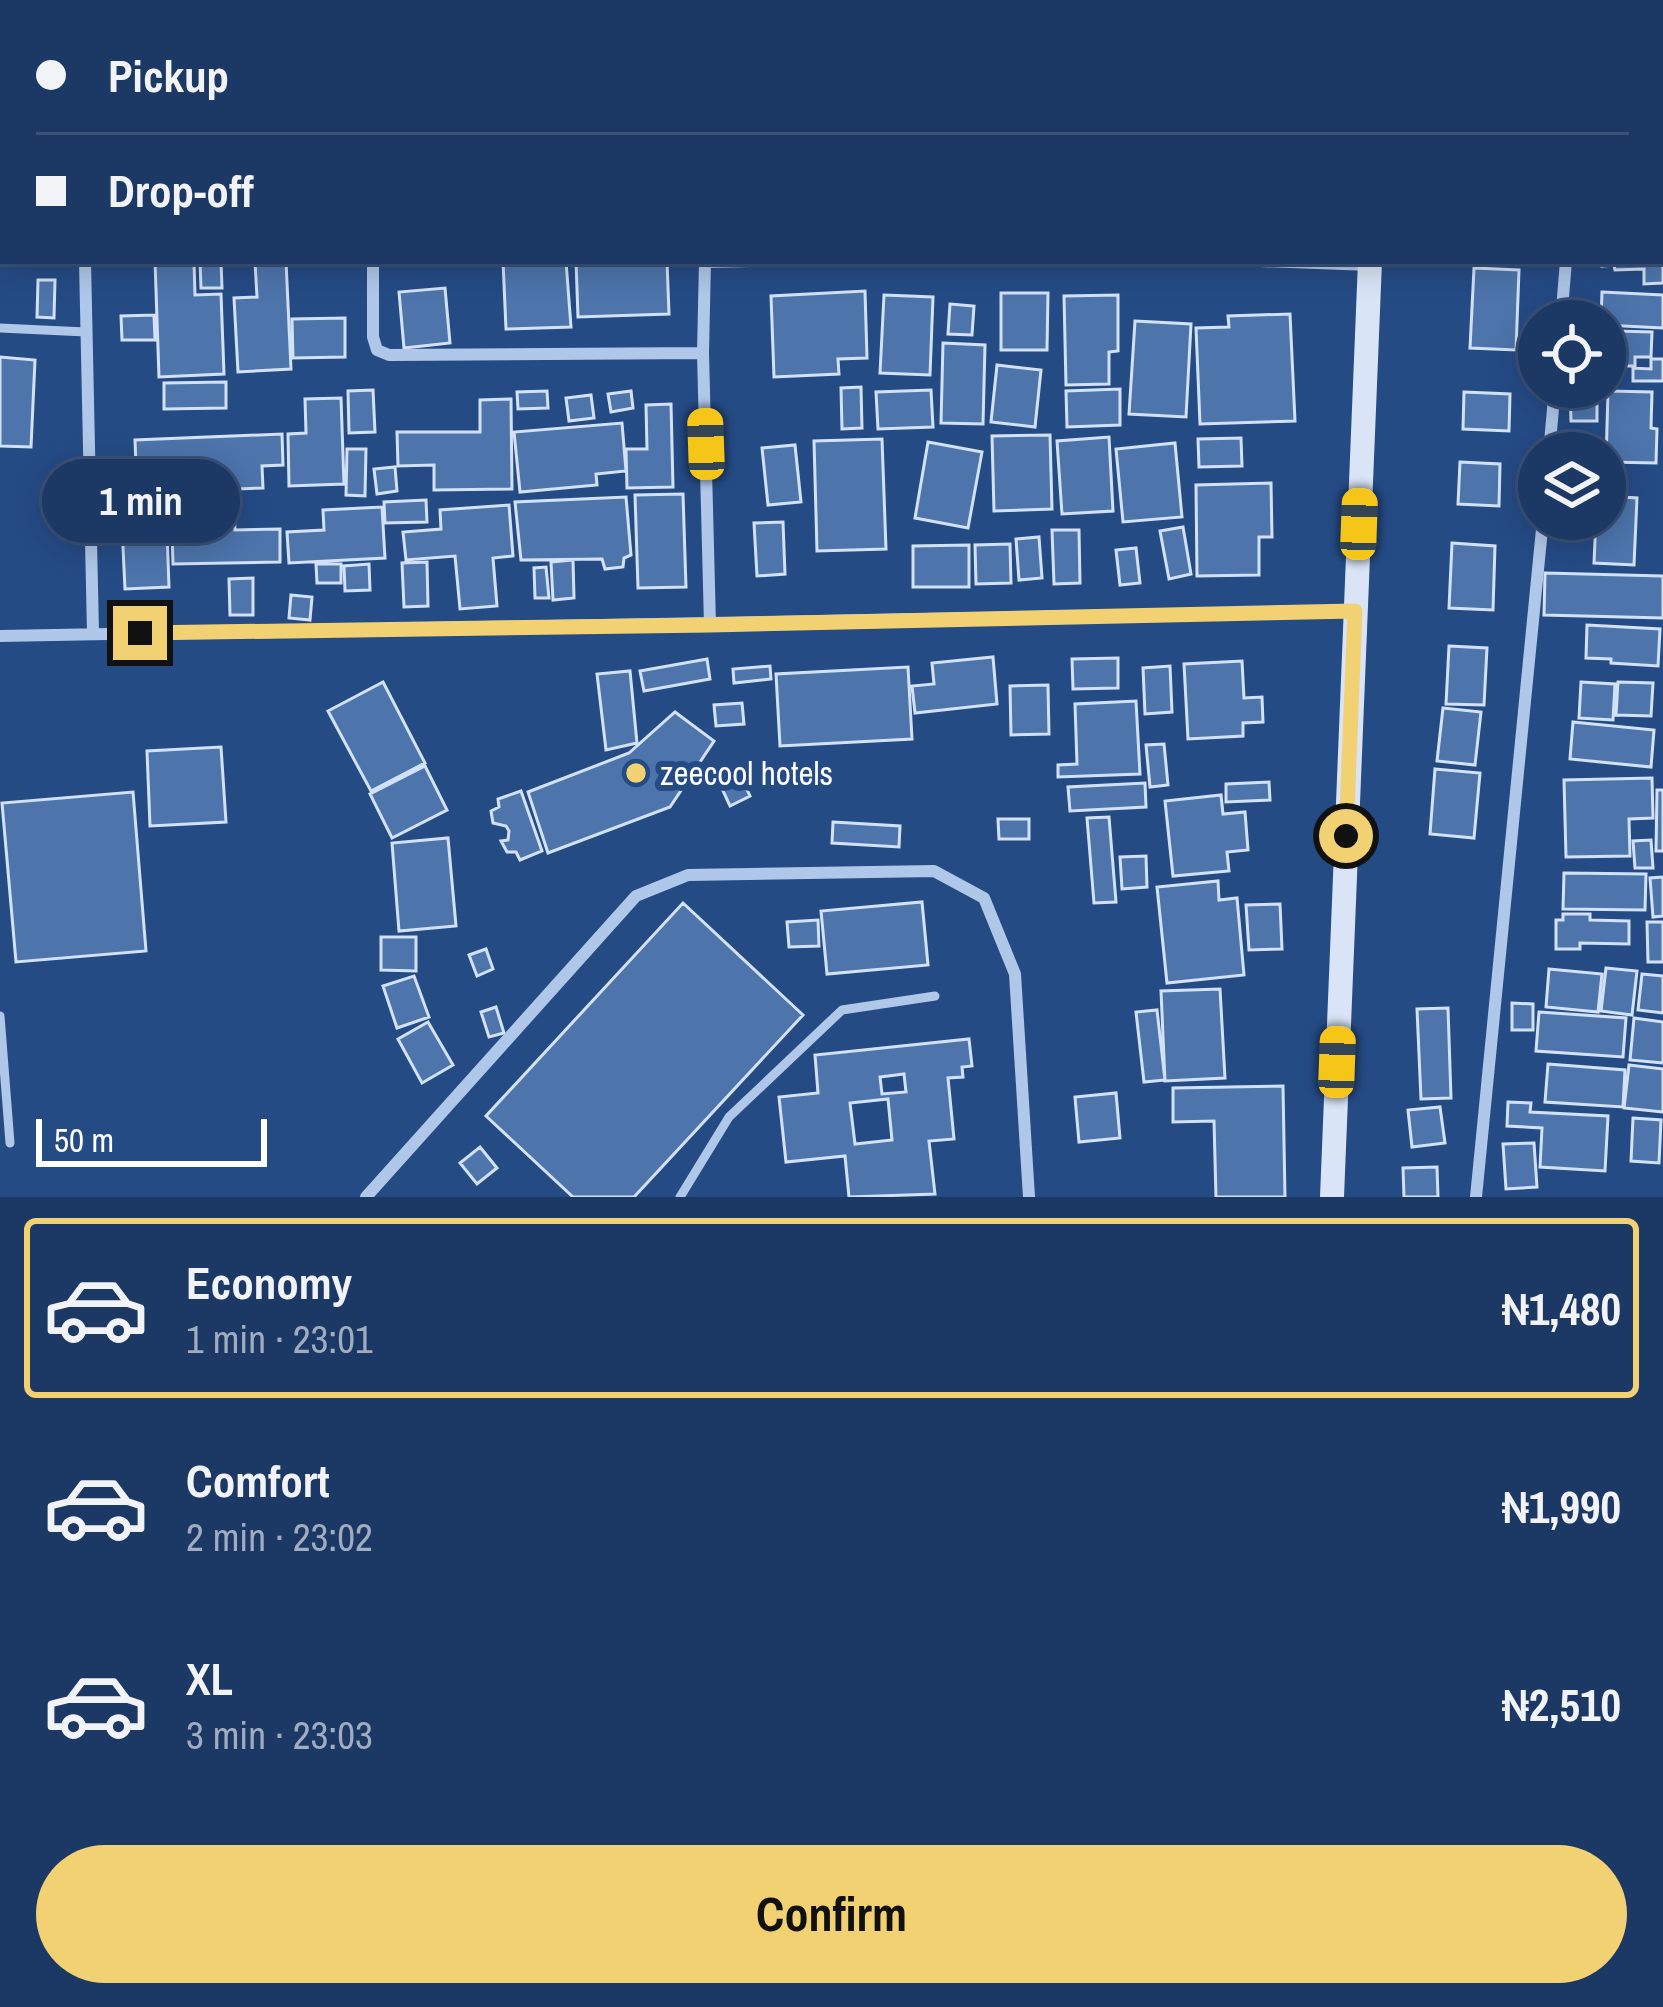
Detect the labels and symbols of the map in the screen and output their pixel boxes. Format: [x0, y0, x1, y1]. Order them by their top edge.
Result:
car [687, 407, 725, 481]
callout: 1 min [41, 459, 239, 543]
car [1340, 487, 1378, 561]
route end [113, 606, 167, 660]
place label: zeecool hotels [660, 751, 833, 795]
marker: zeecool hotels [623, 760, 649, 786]
route start [1319, 809, 1373, 863]
car [1318, 1025, 1356, 1099]
scale bar [36, 1113, 267, 1166]

